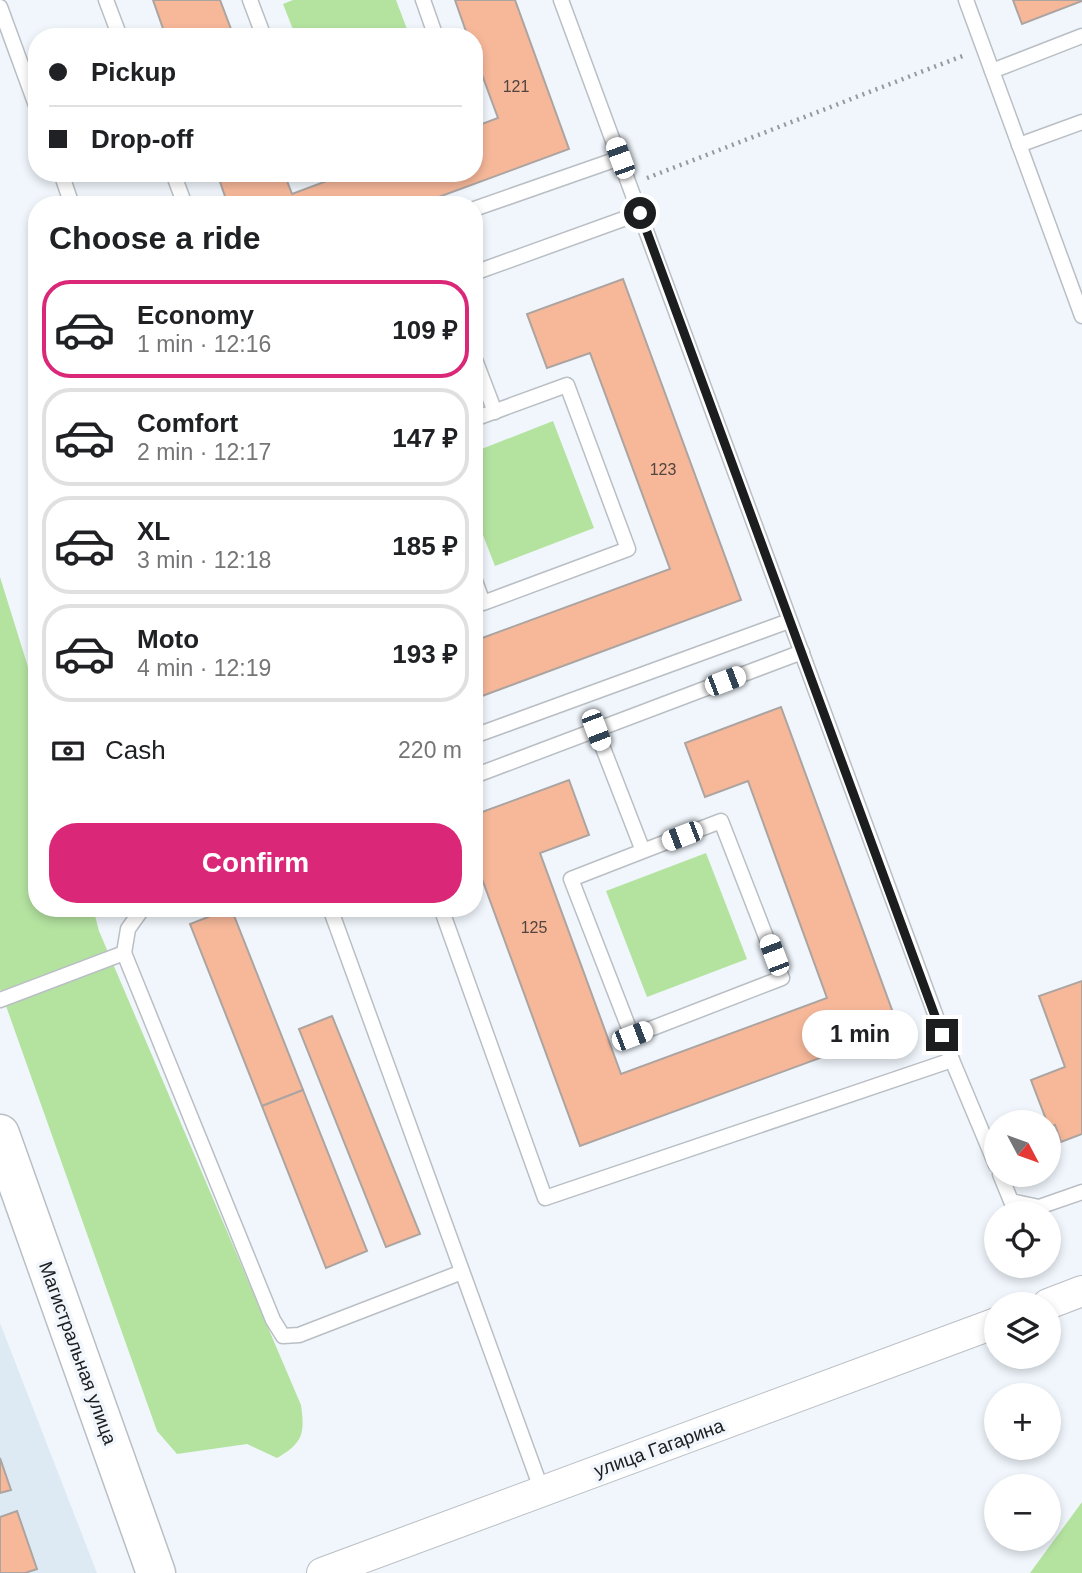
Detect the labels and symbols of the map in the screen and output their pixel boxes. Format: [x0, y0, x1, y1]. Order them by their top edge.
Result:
house number: 121 [503, 78, 529, 95]
car [603, 135, 638, 181]
route start [624, 197, 656, 229]
house number: 123 [650, 461, 676, 478]
car [702, 664, 749, 698]
car [579, 707, 614, 753]
car [659, 819, 706, 853]
house number: 125 [521, 919, 547, 936]
car [757, 932, 792, 978]
callout: 1 min [802, 1010, 918, 1060]
car [609, 1019, 656, 1053]
route end [926, 1019, 958, 1051]
north arrow [984, 1110, 1060, 1186]
street label: Магистральная улица [35, 1259, 121, 1448]
street label: улица Гагарина [591, 1415, 727, 1481]

